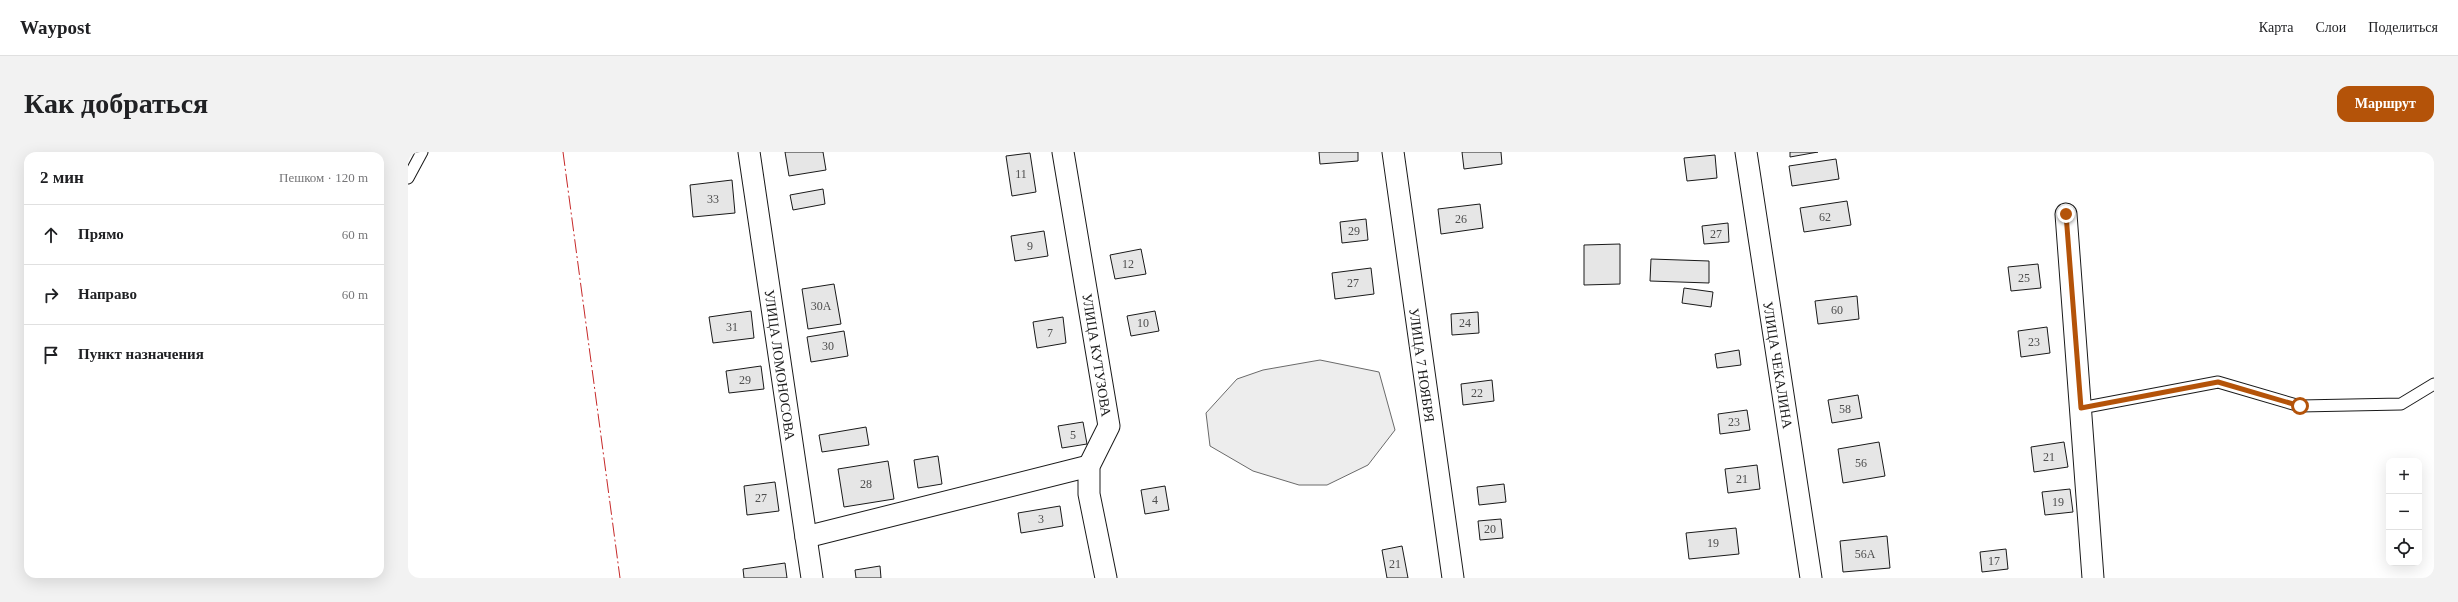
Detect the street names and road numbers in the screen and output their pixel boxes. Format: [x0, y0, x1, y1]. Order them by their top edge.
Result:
street label: УЛИЦА ЛОМОНОСОВА [761, 289, 798, 442]
street label: УЛИЦА КУТУЗОВА [1079, 292, 1114, 419]
street label: УЛИЦА ЧЕКАЛИНА [1760, 300, 1795, 431]
street label: УЛИЦА 7 НОЯБРЯ [1406, 307, 1437, 423]

